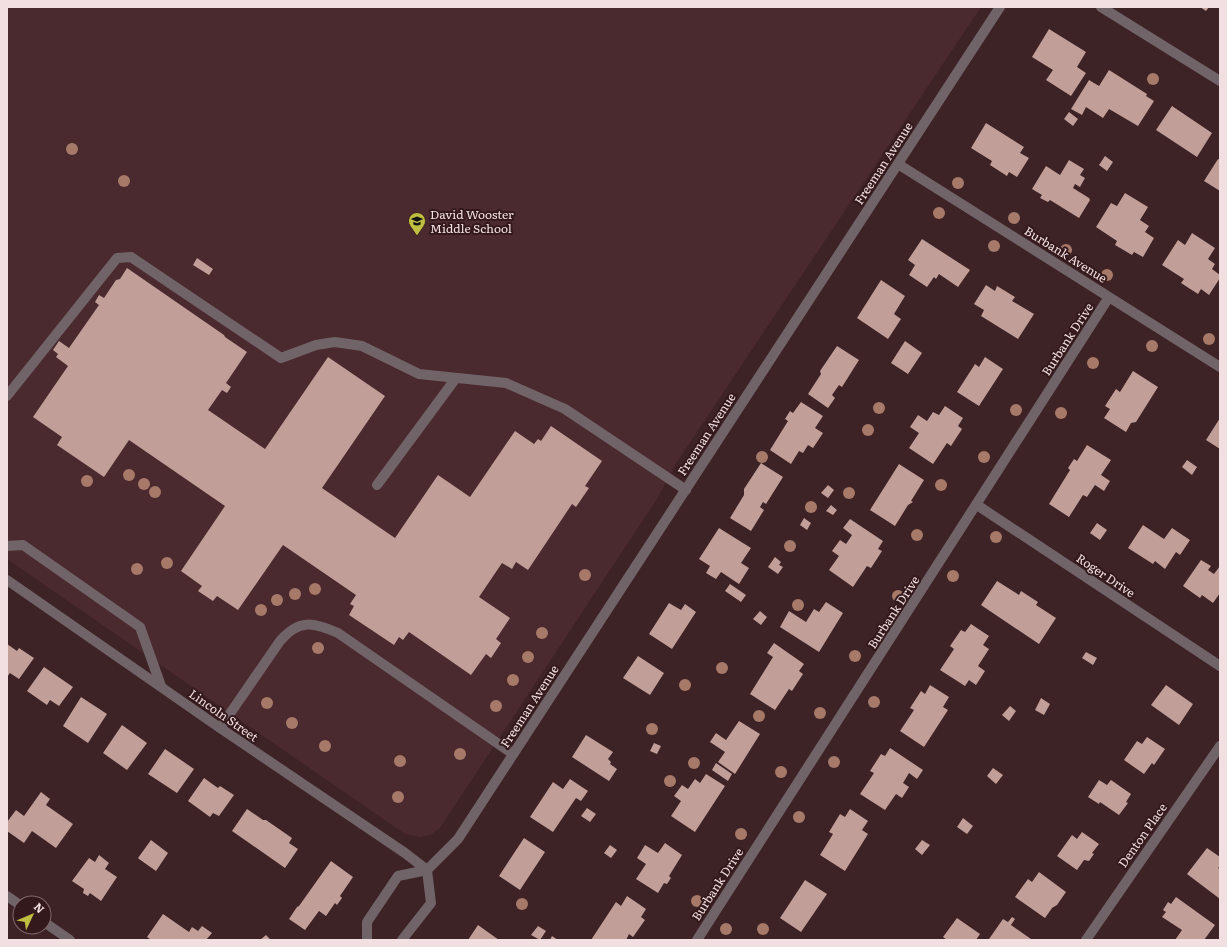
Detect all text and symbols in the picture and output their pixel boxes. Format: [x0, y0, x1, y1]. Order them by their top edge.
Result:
street label: Freeman Avenue [849, 118, 917, 208]
place label: David Wooster Middle School [430, 205, 514, 237]
school or university icon: David Wooster Middle School [407, 211, 427, 236]
street label: Burbank Avenue [1021, 221, 1111, 287]
street label: Burbank Drive [1037, 299, 1097, 379]
street label: Freeman Avenue [672, 389, 740, 479]
street label: Roger Drive [1073, 549, 1139, 601]
street label: Burbank Drive [863, 572, 923, 652]
street label: Freeman Avenue [495, 661, 563, 751]
street label: Lincoln Street [186, 684, 262, 746]
street label: Denton Place [1113, 799, 1171, 871]
street label: Burbank Drive [687, 844, 747, 924]
north arrow [12, 895, 52, 935]
text: N [31, 898, 49, 916]

